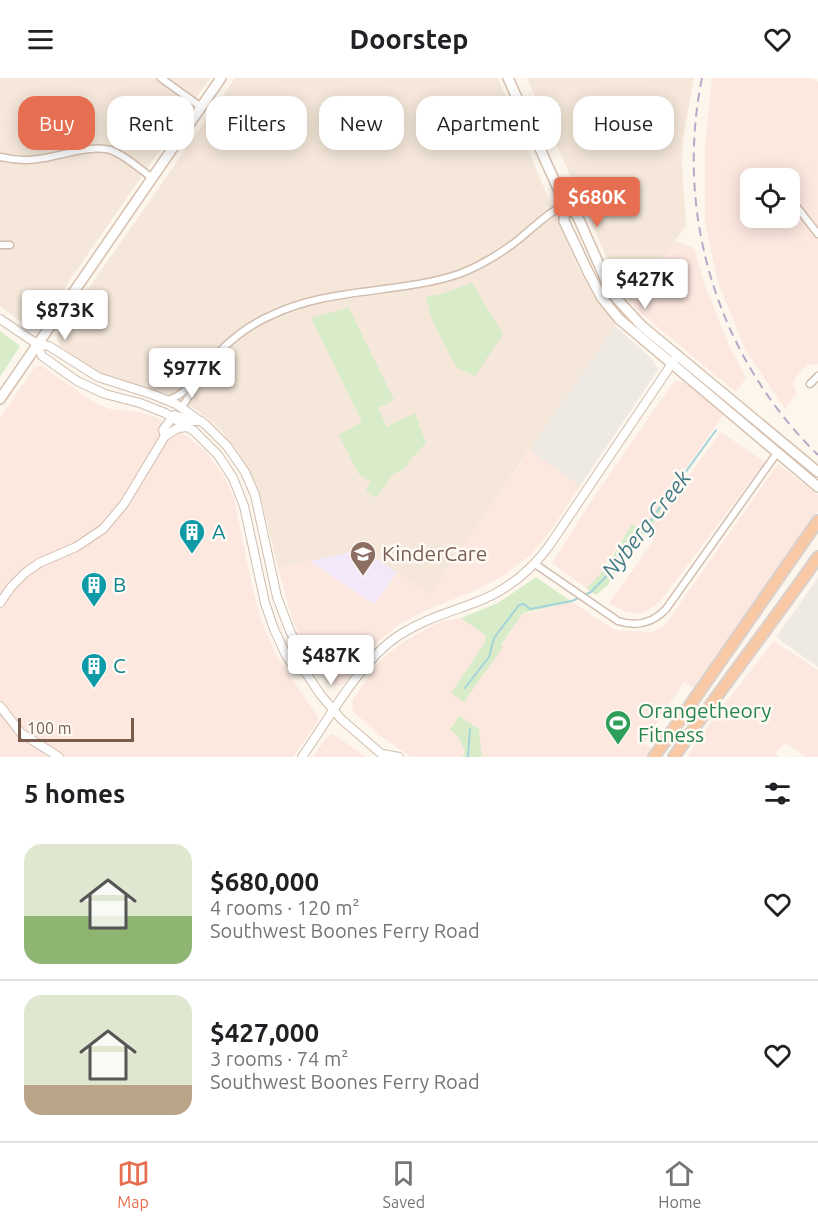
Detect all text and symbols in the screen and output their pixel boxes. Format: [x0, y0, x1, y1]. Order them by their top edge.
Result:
icon: menu [24, 23, 57, 56]
icon: heart [761, 23, 794, 56]
text: Doorstep [350, 24, 468, 54]
chip: Buy [18, 96, 95, 150]
chip: Rent [107, 96, 194, 150]
chip: Filters [206, 96, 307, 150]
chip: New [319, 96, 404, 150]
chip: Apartment [416, 96, 561, 150]
chip: House [573, 96, 674, 150]
map controls [740, 168, 800, 228]
button: locate [740, 168, 800, 228]
pin: $680K [555, 177, 639, 228]
text: $680K [568, 185, 626, 208]
pin: $427K [603, 259, 687, 310]
text: $427K [616, 267, 674, 290]
pin: $873K [23, 290, 107, 341]
text: $873K [36, 298, 94, 321]
pin: $977K [150, 348, 234, 399]
text: $977K [163, 356, 221, 379]
water label: Nyberg Creek [596, 464, 696, 582]
building icon: A [177, 517, 207, 555]
place label: A [212, 519, 226, 543]
school or university icon: KinderCare [348, 539, 378, 577]
place label: KinderCare [382, 541, 487, 565]
building icon: B [79, 570, 109, 608]
place label: B [113, 572, 126, 596]
pin: $487K [289, 635, 373, 686]
text: $487K [302, 643, 360, 666]
building icon: C [79, 651, 109, 689]
place label: C [113, 653, 126, 677]
place label: Orangetheory Fitness [638, 698, 771, 746]
sports icon: Orangetheory Fitness [603, 708, 633, 746]
scale bar [18, 715, 134, 742]
text: 100 m [27, 719, 72, 737]
icon: filters [761, 777, 794, 810]
text: 5 homes [24, 779, 125, 808]
text: $680,000 [210, 867, 319, 896]
icon: home [72, 868, 144, 940]
icon: heart [761, 888, 794, 921]
text: 4 rooms · 120 m² [210, 896, 360, 919]
text: Southwest Boones Ferry Road [210, 919, 480, 942]
text: $427,000 [210, 1018, 319, 1047]
icon: home [72, 1019, 144, 1091]
icon: heart [761, 1039, 794, 1072]
text: 3 rooms · 74 m² [210, 1047, 348, 1070]
text: Southwest Boones Ferry Road [210, 1070, 480, 1093]
tab: Map [117, 1157, 150, 1211]
tab: Saved [383, 1157, 425, 1211]
tab: Home [658, 1157, 701, 1211]

